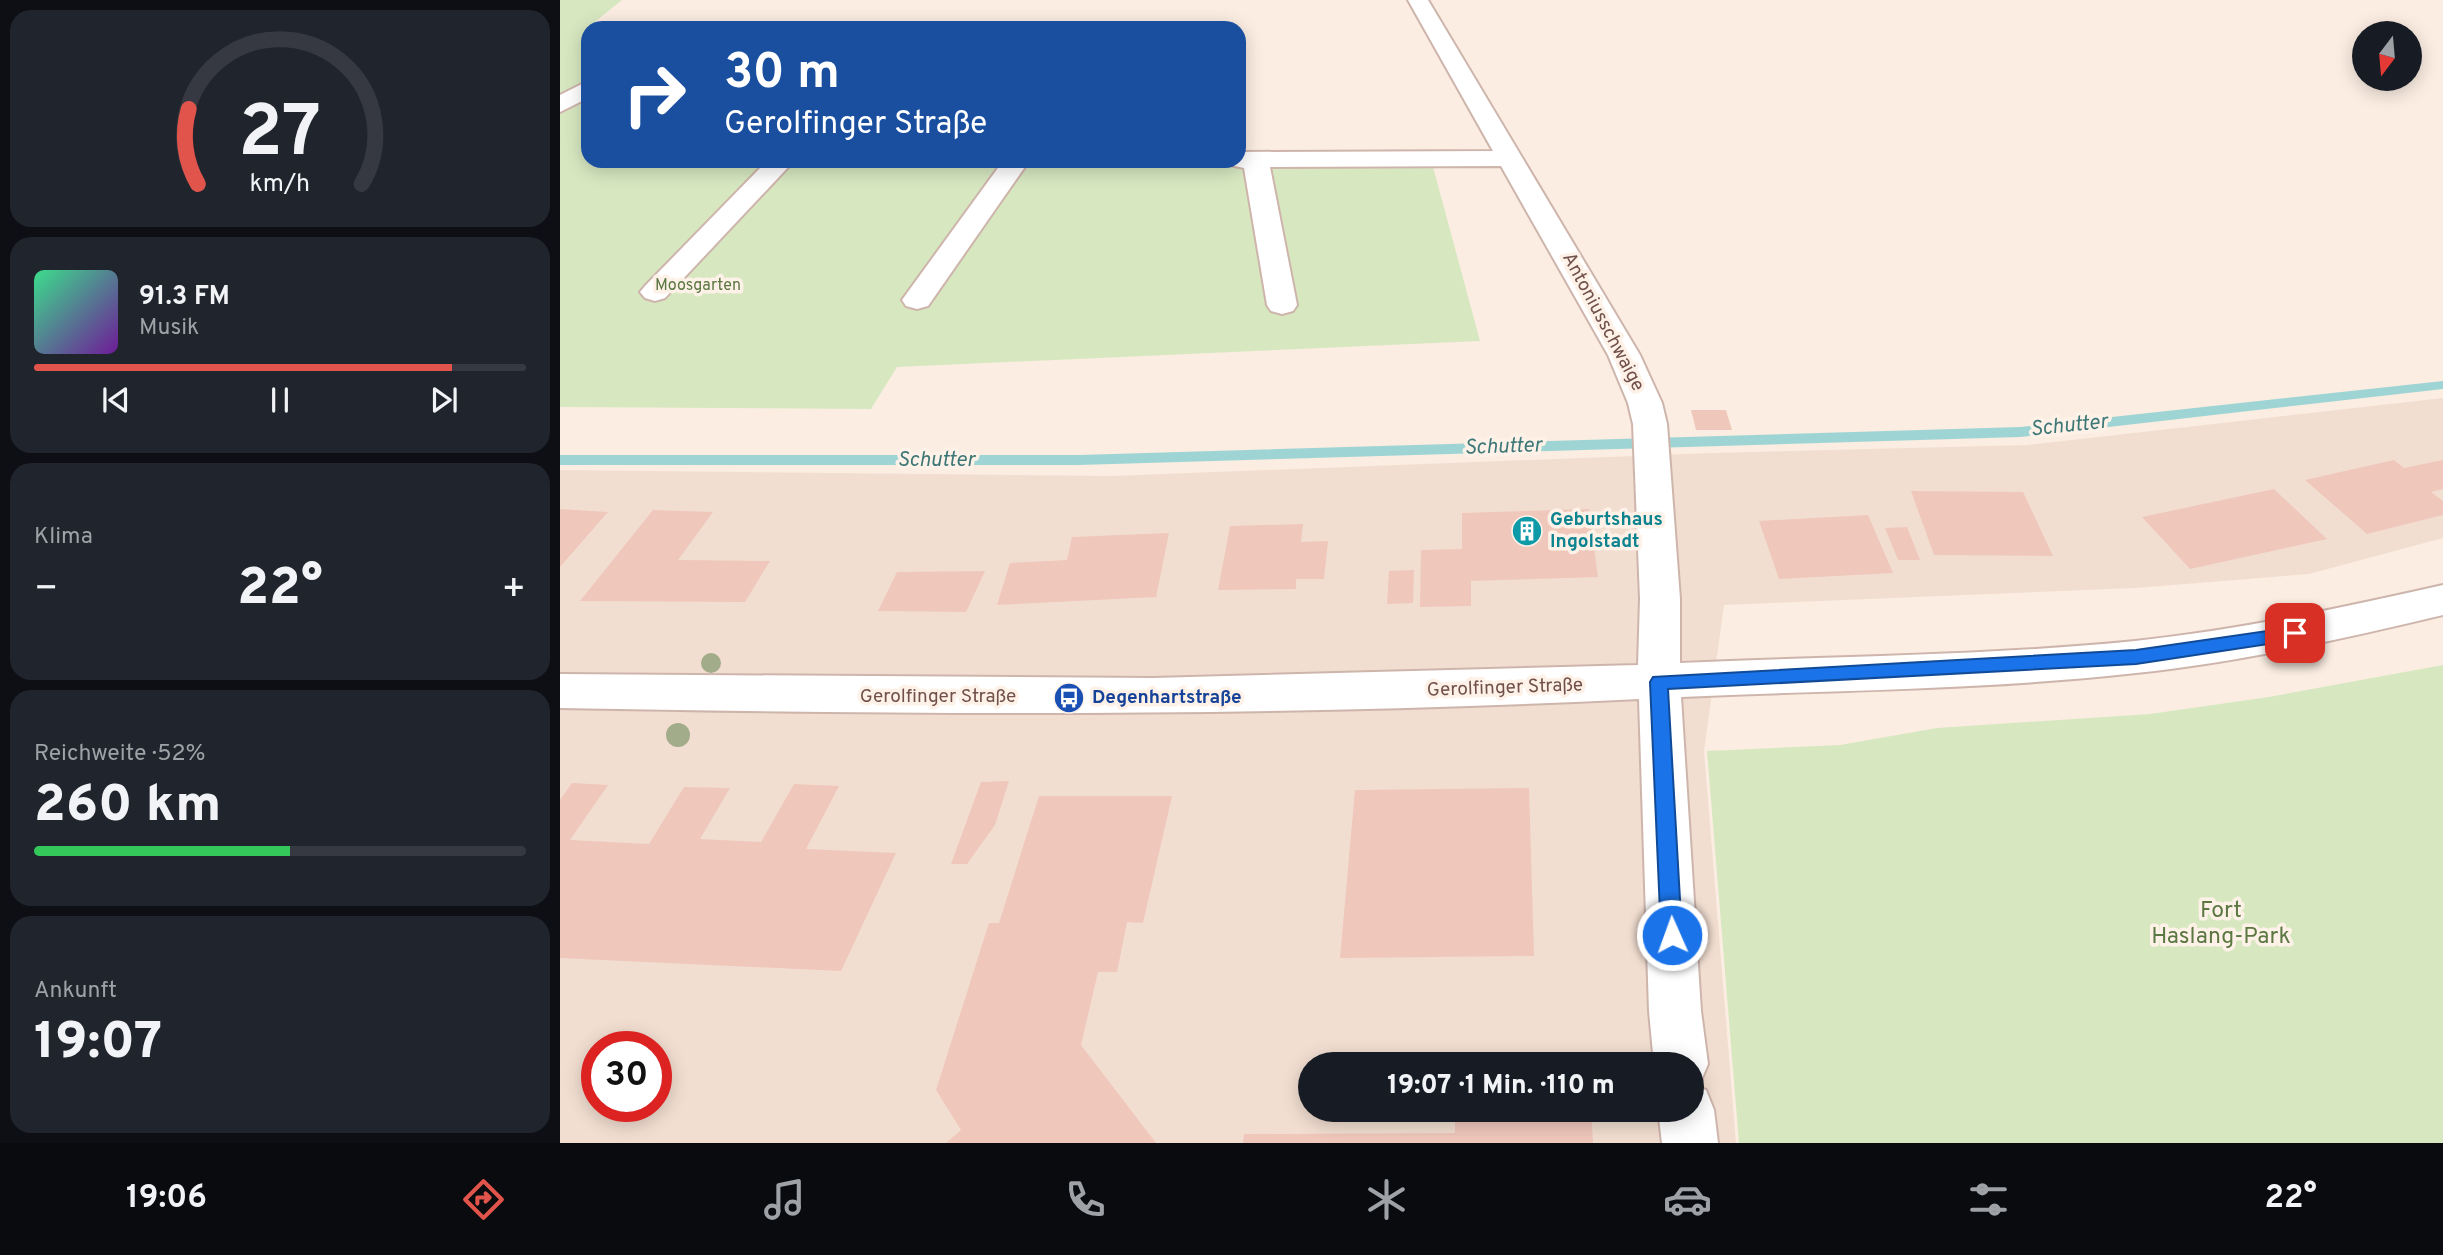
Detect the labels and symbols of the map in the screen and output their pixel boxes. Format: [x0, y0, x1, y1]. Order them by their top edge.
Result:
north arrow [2352, 21, 2422, 91]
street label: Antoniusschwaige [1556, 249, 1650, 395]
park label: Moosgarten [655, 276, 741, 296]
water label: Schutter [2029, 408, 2111, 443]
water label: Schutter [1464, 432, 1544, 462]
water label: Schutter [897, 447, 977, 474]
place label: Geburtshaus Ingolstadt [1550, 508, 1663, 554]
building icon: Geburtshaus Ingolstadt [1510, 514, 1544, 548]
pin [2265, 603, 2325, 663]
street label: Gerolfinger Straße [1426, 673, 1584, 703]
bus stop icon: Degenhartstraße [1052, 681, 1086, 715]
street label: Gerolfinger Straße [860, 685, 1016, 709]
place label: Degenhartstraße [1092, 686, 1242, 710]
park label: Fort Haslang-Park [2151, 897, 2291, 952]
position arrow [1635, 898, 1709, 972]
speed limit sign: 30 [581, 1031, 672, 1122]

